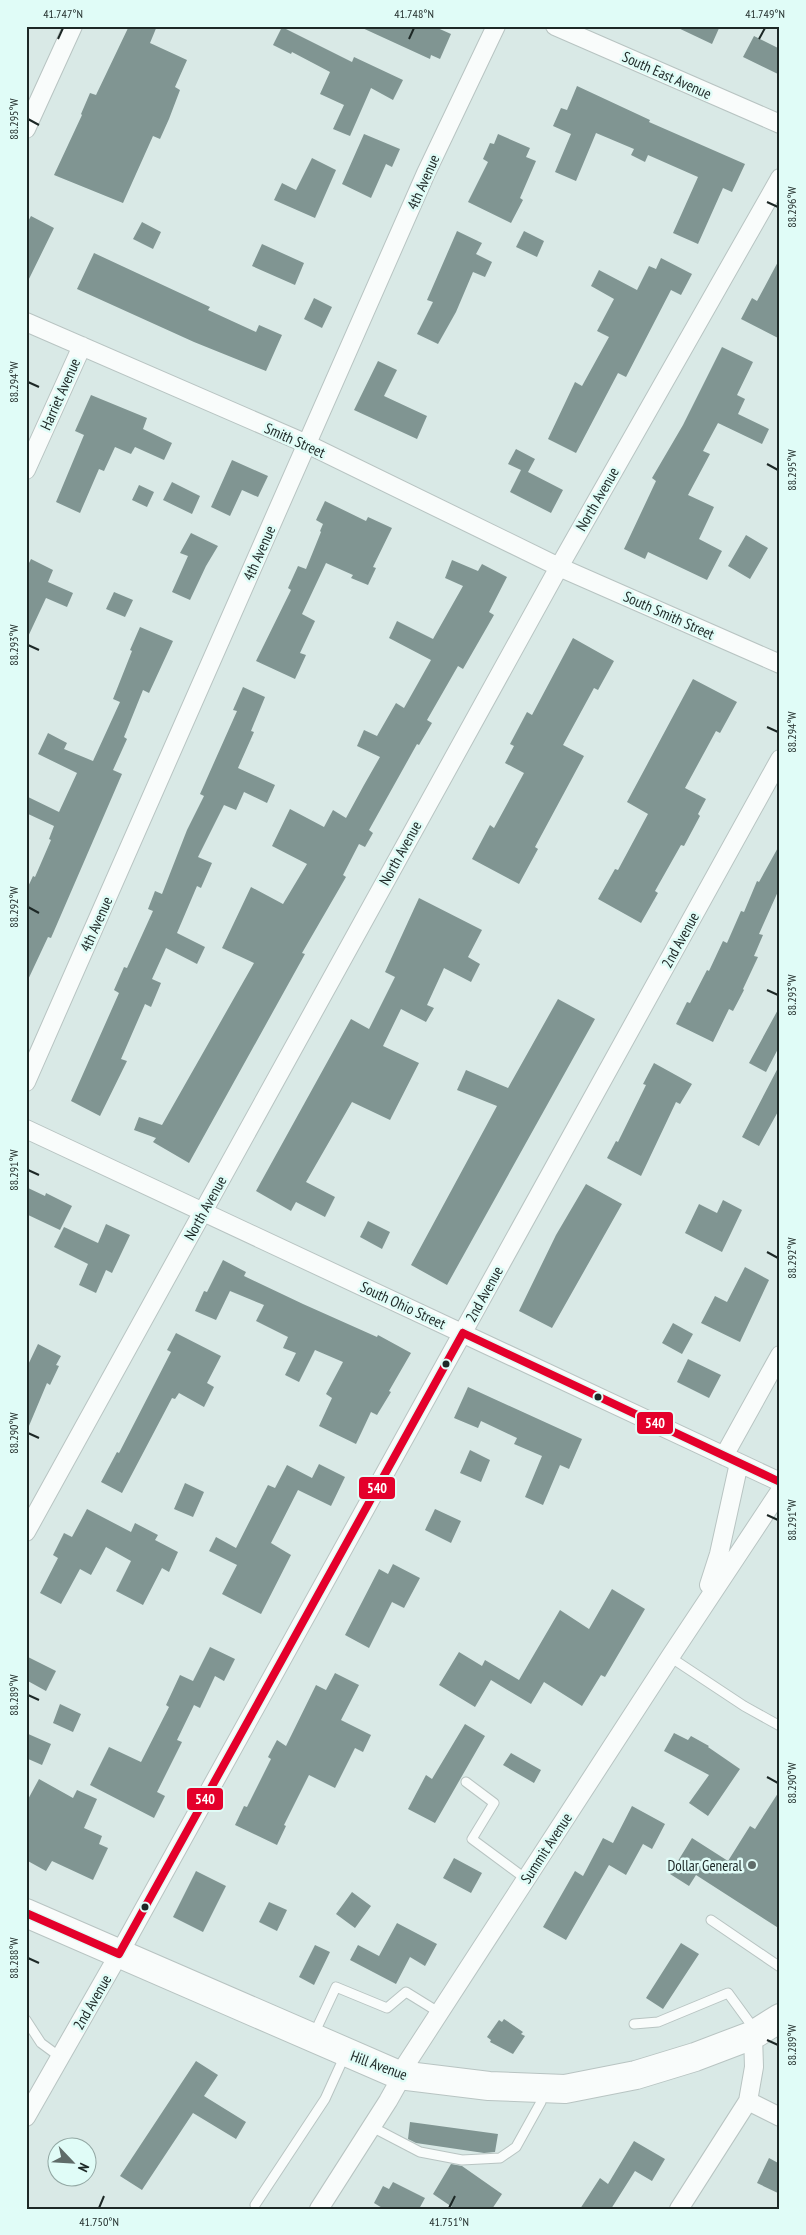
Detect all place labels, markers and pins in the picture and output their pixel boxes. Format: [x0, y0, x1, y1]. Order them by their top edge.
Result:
unlabelled marker [441, 1359, 451, 1369]
unlabelled marker [593, 1392, 603, 1402]
place label: Dollar General [667, 1856, 742, 1875]
marker: Dollar General [746, 1859, 758, 1871]
unlabelled marker [140, 1902, 150, 1912]

